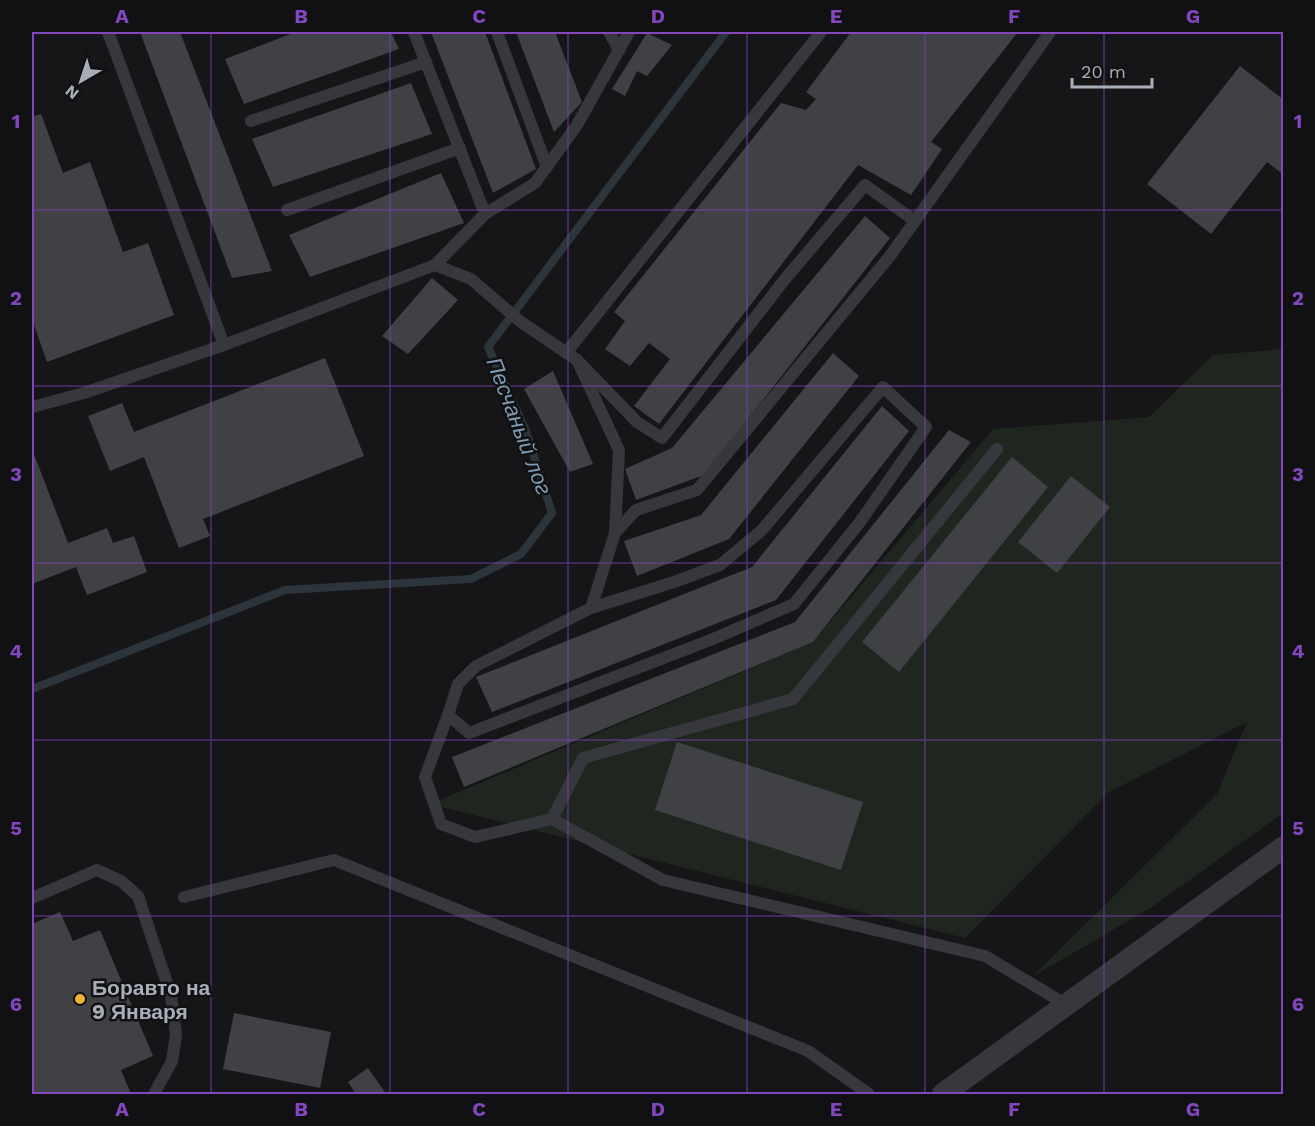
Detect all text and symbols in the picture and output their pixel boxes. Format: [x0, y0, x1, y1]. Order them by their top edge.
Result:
text: A [115, 4, 129, 28]
text: B [294, 4, 308, 28]
text: C [472, 4, 486, 28]
text: D [651, 4, 665, 28]
text: E [830, 4, 842, 28]
text: F [1008, 4, 1020, 28]
text: G [1186, 4, 1200, 28]
north arrow [51, 51, 111, 111]
scale bar [1072, 51, 1152, 89]
text: 20 m [1081, 61, 1126, 82]
text: N [61, 81, 82, 103]
text: 1 [12, 109, 20, 133]
text: 1 [1294, 109, 1302, 133]
text: 2 [10, 286, 22, 310]
text: 2 [1292, 286, 1304, 310]
water label: Песчаный лог [481, 354, 557, 498]
text: 3 [10, 462, 22, 486]
text: 3 [1292, 462, 1304, 486]
text: 4 [10, 639, 23, 663]
text: 4 [1292, 639, 1305, 663]
text: 5 [10, 816, 22, 840]
text: 5 [1292, 816, 1304, 840]
place label: Боравто на 9 Января [92, 975, 211, 1024]
text: 6 [10, 992, 22, 1016]
marker: Боравто на 9 Января [73, 992, 87, 1006]
text: 6 [1292, 992, 1304, 1016]
text: A [115, 1097, 129, 1121]
text: B [294, 1097, 308, 1121]
text: C [472, 1097, 486, 1121]
text: D [651, 1097, 665, 1121]
text: E [830, 1097, 842, 1121]
text: F [1008, 1097, 1020, 1121]
text: G [1186, 1097, 1200, 1121]

